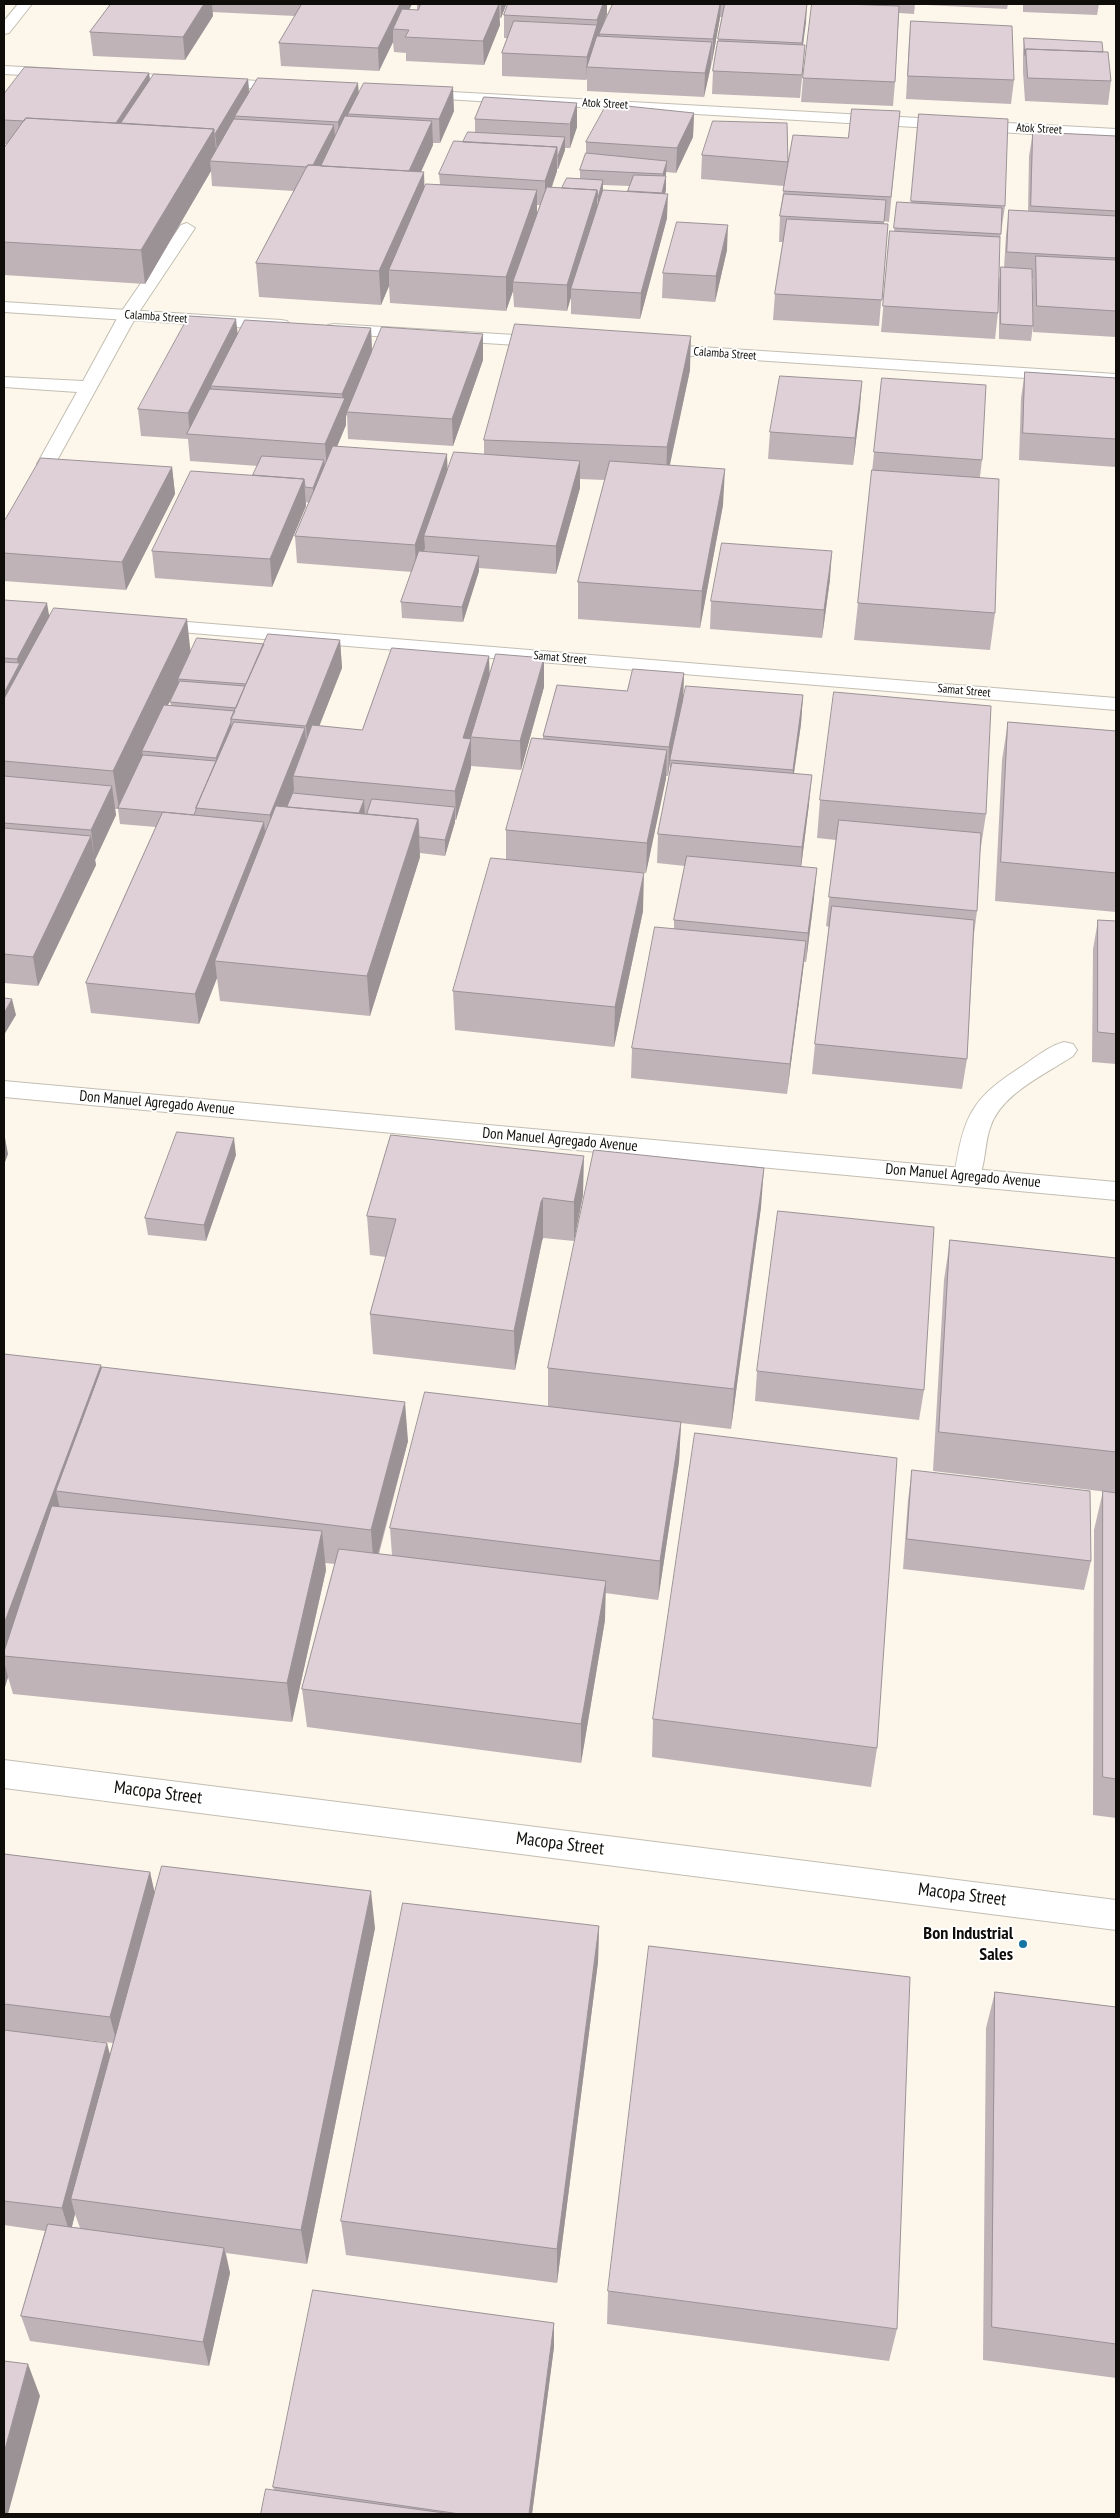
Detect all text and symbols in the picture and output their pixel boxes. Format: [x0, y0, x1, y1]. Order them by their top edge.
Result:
street label: Atok Street [582, 96, 628, 112]
street label: Atok Street [1016, 121, 1062, 137]
street label: Calamba Street [124, 308, 188, 326]
street label: Calamba Street [693, 345, 757, 363]
street label: Samat Street [533, 649, 587, 667]
street label: Samat Street [937, 682, 991, 700]
street label: Don Manuel Agregado Avenue [79, 1087, 235, 1119]
street label: Don Manuel Agregado Avenue [482, 1124, 638, 1156]
street label: Don Manuel Agregado Avenue [885, 1160, 1041, 1192]
street label: Macopa Street [113, 1777, 203, 1809]
street label: Macopa Street [515, 1828, 605, 1860]
street label: Macopa Street [917, 1879, 1007, 1911]
place label: Bon Industrial Sales [923, 1923, 1013, 1966]
marker: Bon Industrial Sales [1017, 1938, 1029, 1950]

